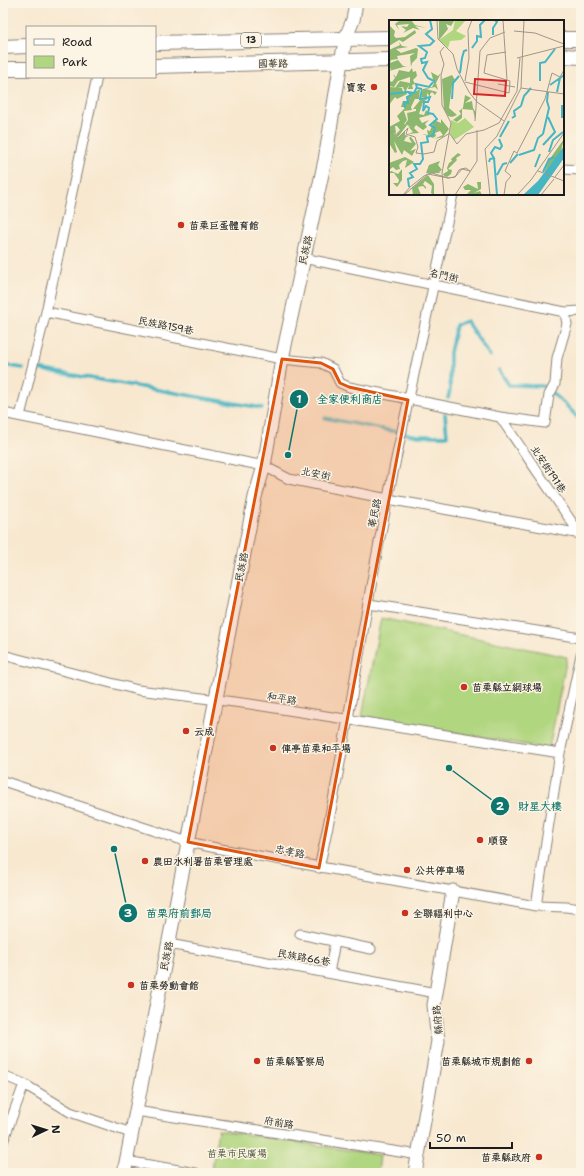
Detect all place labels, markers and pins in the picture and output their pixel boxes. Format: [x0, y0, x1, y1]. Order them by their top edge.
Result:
place label: 寶家 [346, 81, 366, 94]
marker: 寶家 [369, 82, 379, 92]
place label: 苗栗巨蛋體育館 [189, 219, 259, 232]
marker: 苗栗巨蛋體育館 [176, 220, 186, 230]
callout: 全家便利商店 [289, 388, 391, 411]
place label: 苗栗縣立網球場 [472, 681, 542, 694]
marker: 苗栗縣立網球場 [459, 682, 469, 692]
place label: 云成 [194, 725, 214, 738]
marker: 云成 [181, 726, 191, 736]
place label: 俥亭苗栗和平場 [281, 742, 351, 755]
marker: 俥亭苗栗和平場 [268, 743, 278, 753]
callout: 財星大樓 [490, 795, 570, 818]
place label: 順發 [488, 834, 508, 847]
marker: 順發 [475, 835, 485, 845]
place label: 農田水利署苗栗管理處 [153, 855, 253, 868]
marker: 農田水利署苗栗管理處 [140, 856, 150, 866]
place label: 公共停車場 [415, 864, 465, 877]
marker: 公共停車場 [402, 865, 412, 875]
callout: 苗栗府前郵局 [118, 902, 220, 925]
place label: 全聯福利中心 [413, 907, 473, 920]
marker: 全聯福利中心 [400, 908, 410, 918]
place label: 苗栗勞動會館 [139, 979, 199, 992]
marker: 苗栗勞動會館 [126, 980, 136, 990]
place label: 苗栗縣警察局 [265, 1055, 325, 1068]
place label: 苗栗縣城市規劃館 [441, 1055, 521, 1068]
marker: 苗栗縣警察局 [252, 1056, 262, 1066]
marker: 苗栗縣城市規劃館 [524, 1056, 534, 1066]
place label: 苗栗縣政府 [481, 1151, 531, 1164]
marker: 苗栗縣政府 [534, 1152, 544, 1162]

